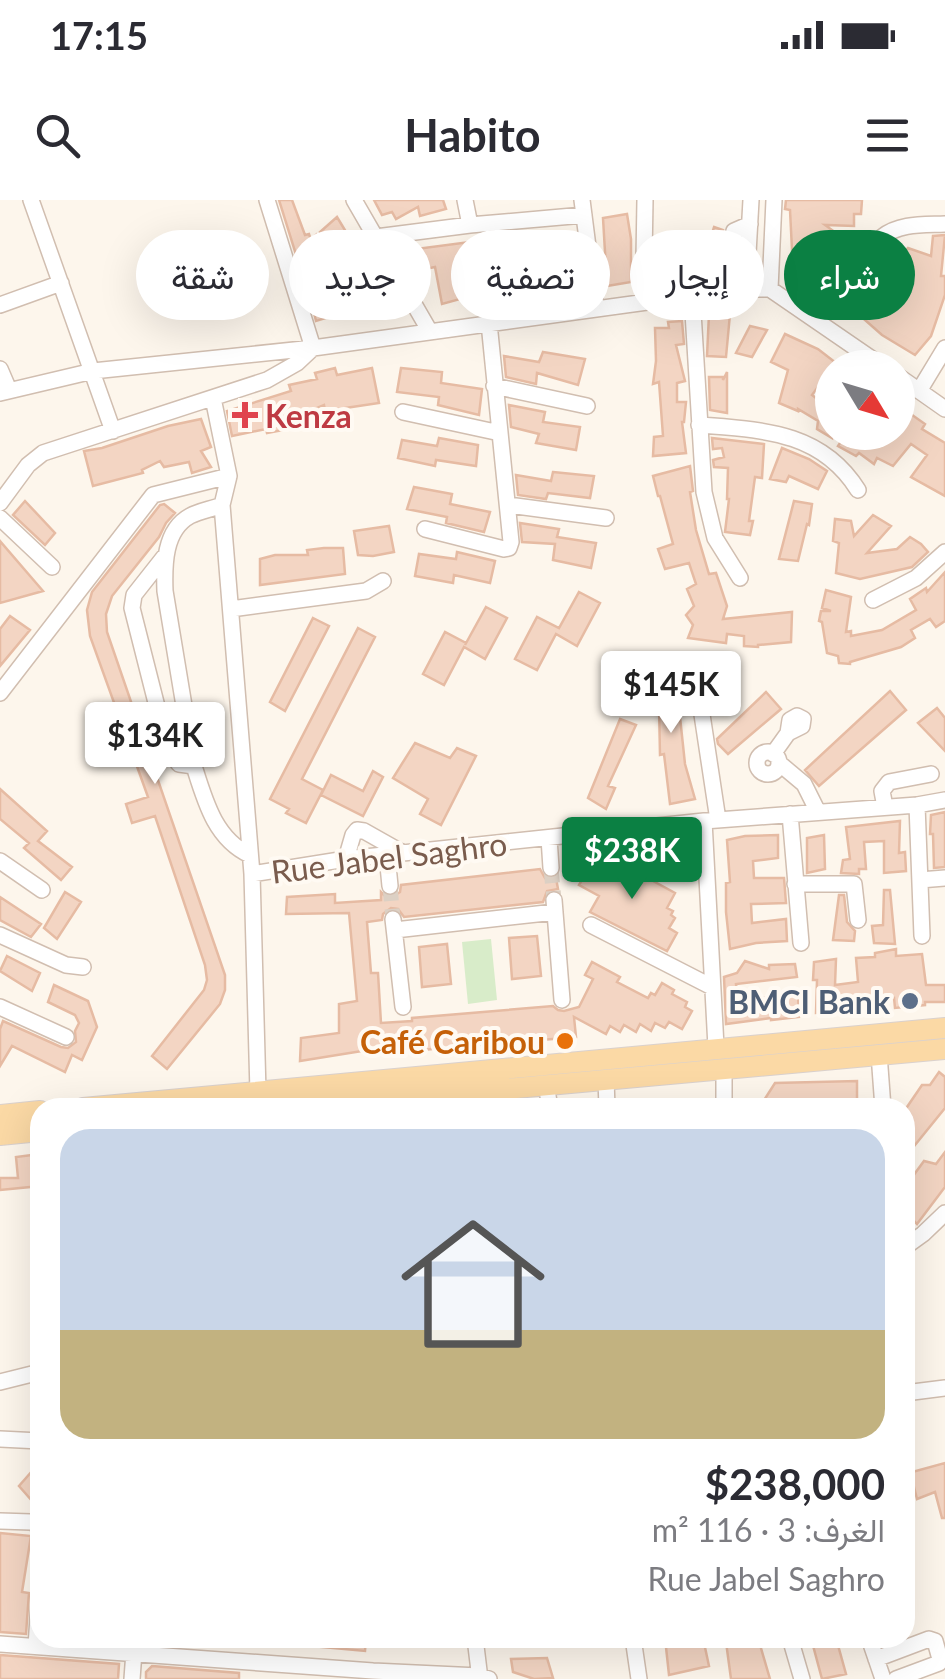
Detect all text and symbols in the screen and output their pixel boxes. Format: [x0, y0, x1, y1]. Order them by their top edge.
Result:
text: 17:15 [50, 12, 148, 58]
icon: search [30, 108, 85, 163]
text: Habito [404, 108, 541, 162]
icon: menu [860, 108, 915, 163]
chip: شقة [136, 230, 269, 320]
chip: جديد [289, 230, 431, 320]
chip: تصفية [451, 230, 610, 320]
chip: إيجار [630, 230, 764, 320]
chip: شراء [784, 230, 915, 320]
north arrow [815, 350, 915, 450]
map controls [815, 350, 915, 450]
place label: Kenza [265, 396, 352, 435]
marker: Kenza [234, 404, 256, 426]
pin: $145K [601, 651, 741, 736]
text: $145K [623, 664, 719, 703]
pin: $134K [85, 702, 225, 787]
text: $134K [107, 715, 203, 754]
pin: $238K [562, 817, 702, 902]
street label: Rue Jabel Saghro [269, 823, 509, 891]
text: $238K [584, 830, 680, 869]
place label: BMCI Bank [728, 982, 891, 1021]
marker: BMCI Bank [899, 990, 921, 1012]
place label: Café Caribou [360, 1022, 545, 1061]
marker: Café Caribou [554, 1030, 576, 1052]
icon: home [383, 1194, 563, 1374]
text: $238,000 [705, 1459, 885, 1509]
text: الغرف: 3 · 116 m² [652, 1510, 885, 1549]
text: Rue Jabel Saghro [648, 1559, 885, 1598]

